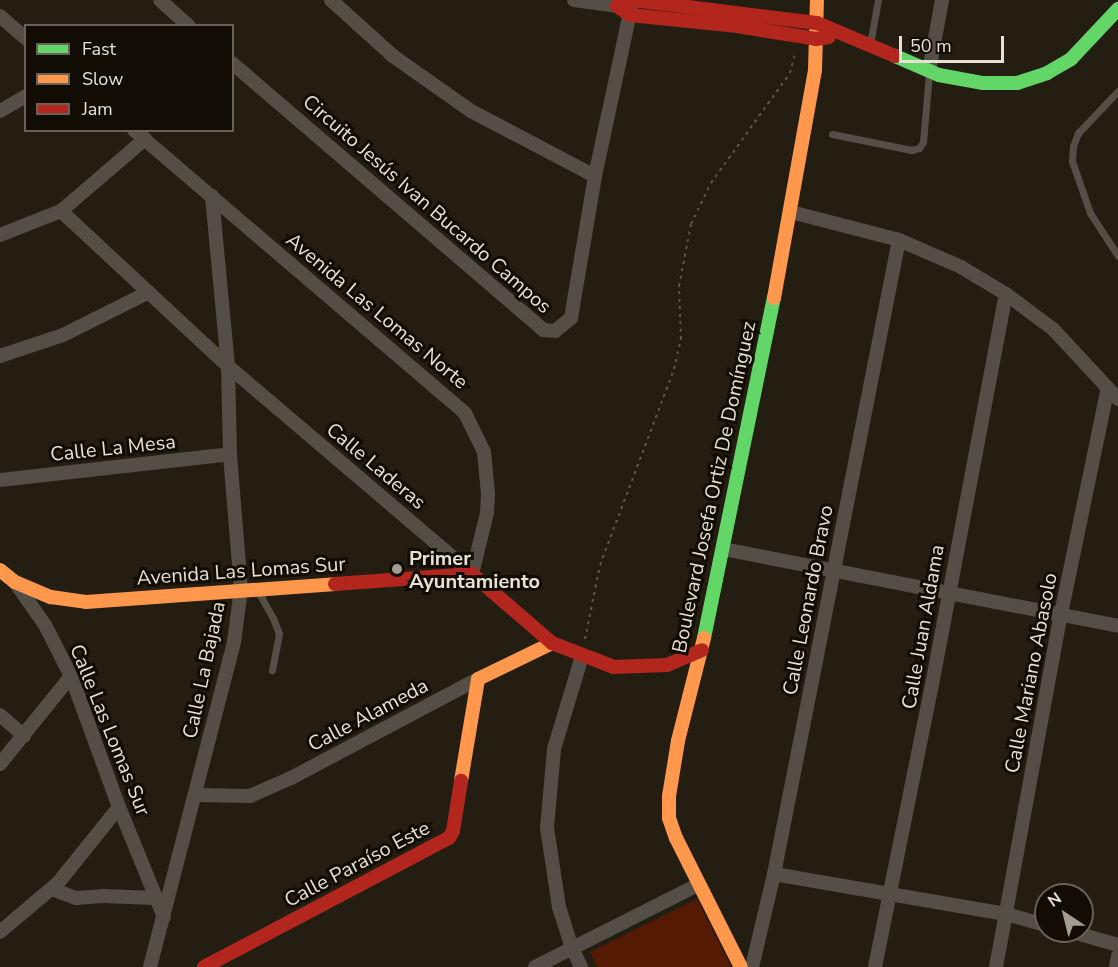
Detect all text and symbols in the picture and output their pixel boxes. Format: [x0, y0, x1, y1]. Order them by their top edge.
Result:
legend [24, 24, 234, 132]
scale bar [902, 24, 1007, 62]
text: 50 m [910, 34, 952, 58]
text: Fast [82, 37, 116, 61]
text: Slow [82, 67, 123, 91]
street label: Circuito Jesús Ivan Bucardo Campos [298, 90, 556, 318]
text: Jam [82, 97, 113, 121]
street label: Avenida Las Lomas Norte [281, 228, 473, 394]
street label: Boulevard Josefa Ortiz De Domínguez [667, 319, 761, 655]
street label: Calle Laderas [321, 418, 431, 514]
street label: Calle La Mesa [49, 429, 177, 467]
street label: Calle Leonardo Bravo [778, 503, 838, 697]
street label: Calle Juan Aldama [897, 543, 949, 711]
place label: Primer Ayuntamiento [409, 546, 540, 593]
street label: Avenida Las Lomas Sur [136, 552, 346, 590]
marker: Primer Ayuntamiento [390, 562, 404, 576]
street label: Calle Mariano Abasolo [1000, 571, 1062, 775]
street label: Calle La Bajada [178, 599, 230, 741]
street label: Calle Las Lomas Sur [65, 641, 155, 819]
street label: Calle Alameda [304, 673, 432, 757]
street label: Calle Paraíso Este [280, 816, 434, 912]
north arrow [1034, 883, 1094, 943]
text: N [1044, 887, 1066, 912]

